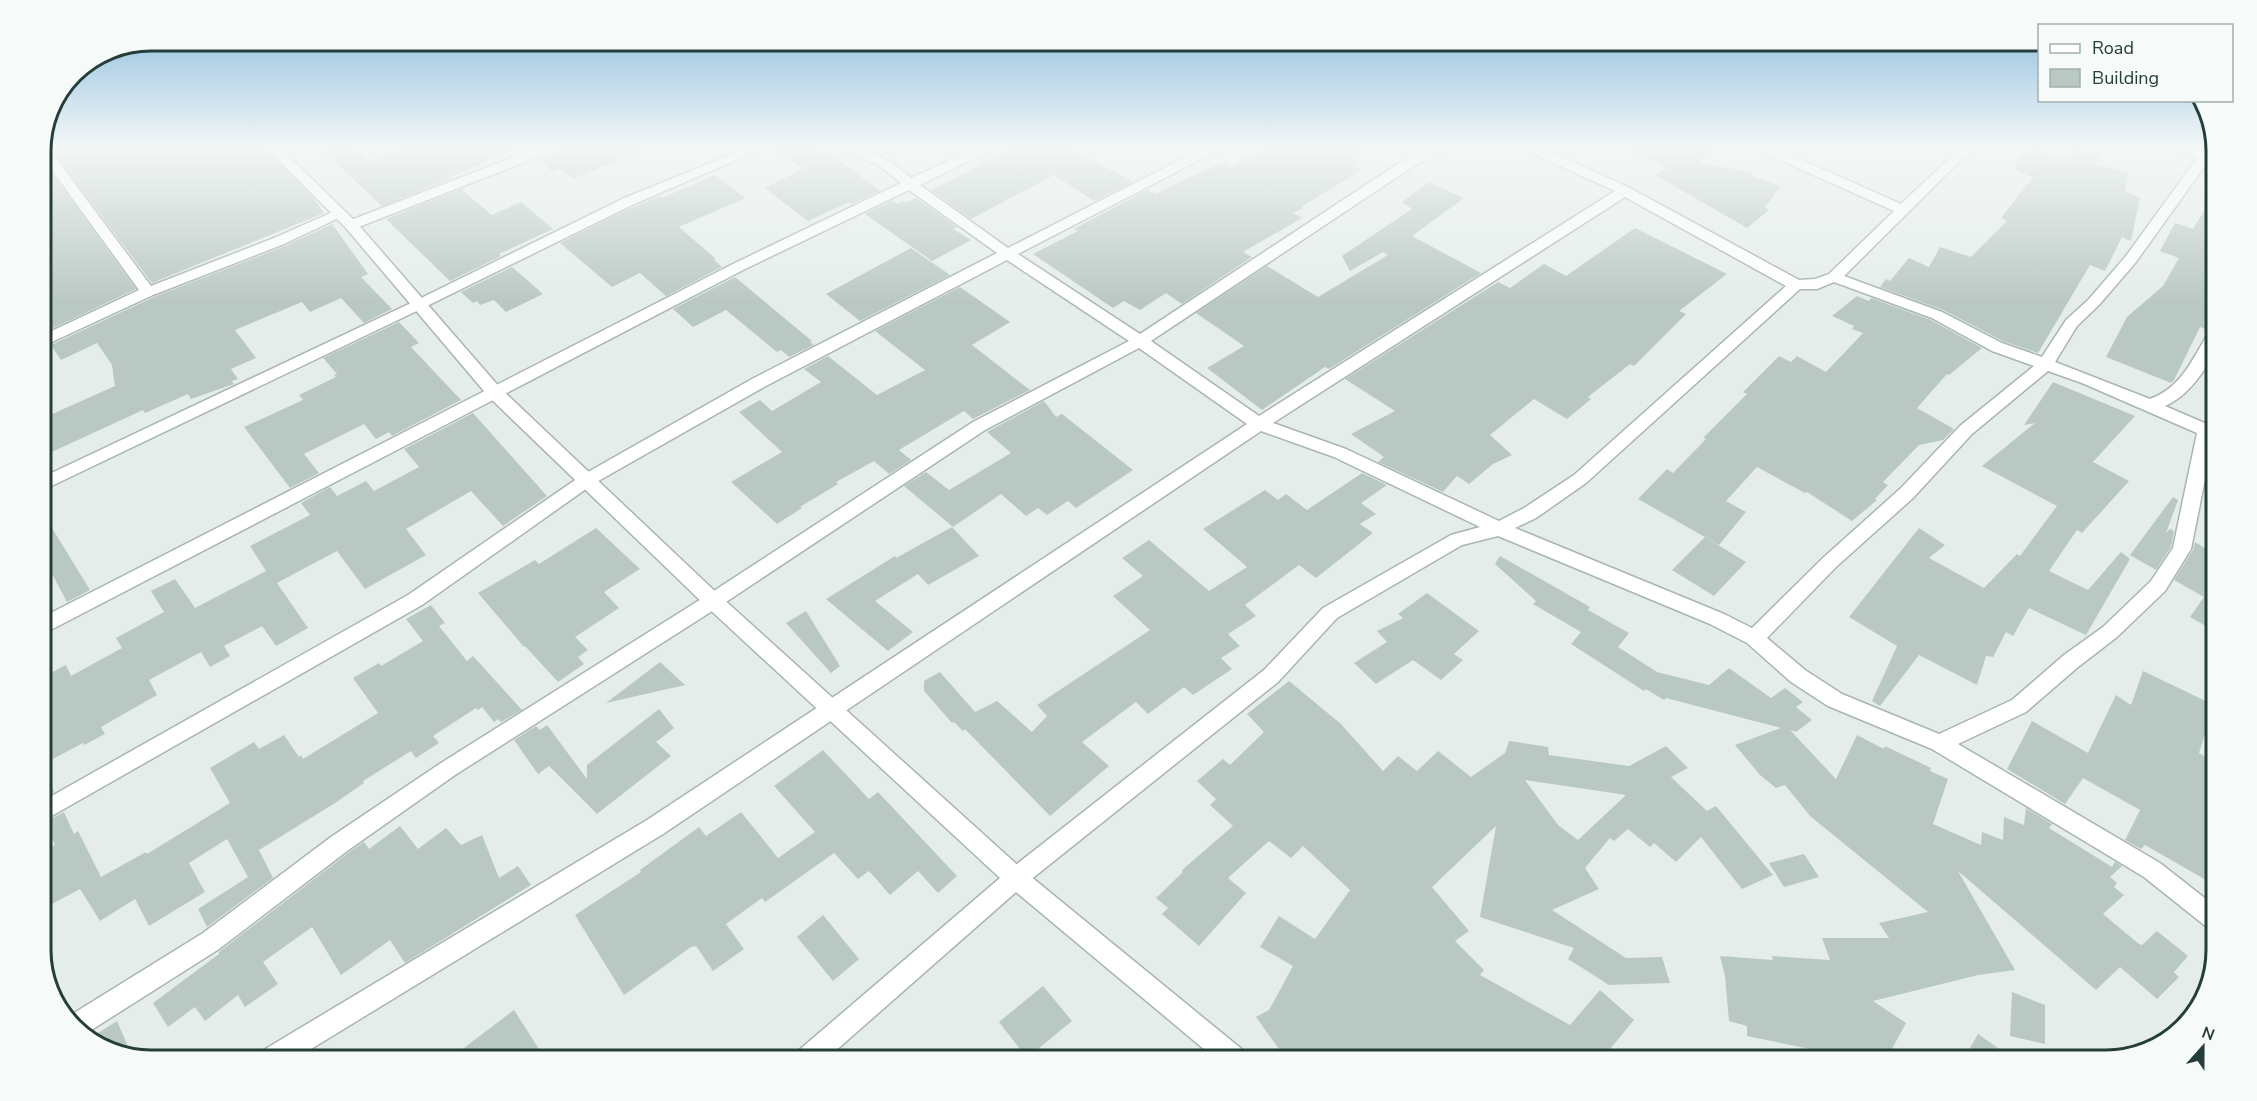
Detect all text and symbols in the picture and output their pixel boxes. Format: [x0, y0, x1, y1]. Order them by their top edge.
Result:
legend [2038, 24, 2233, 102]
text: Road [2092, 36, 2134, 60]
text: Building [2092, 66, 2159, 90]
north arrow [2173, 1017, 2233, 1077]
text: N [2198, 1022, 2218, 1046]

